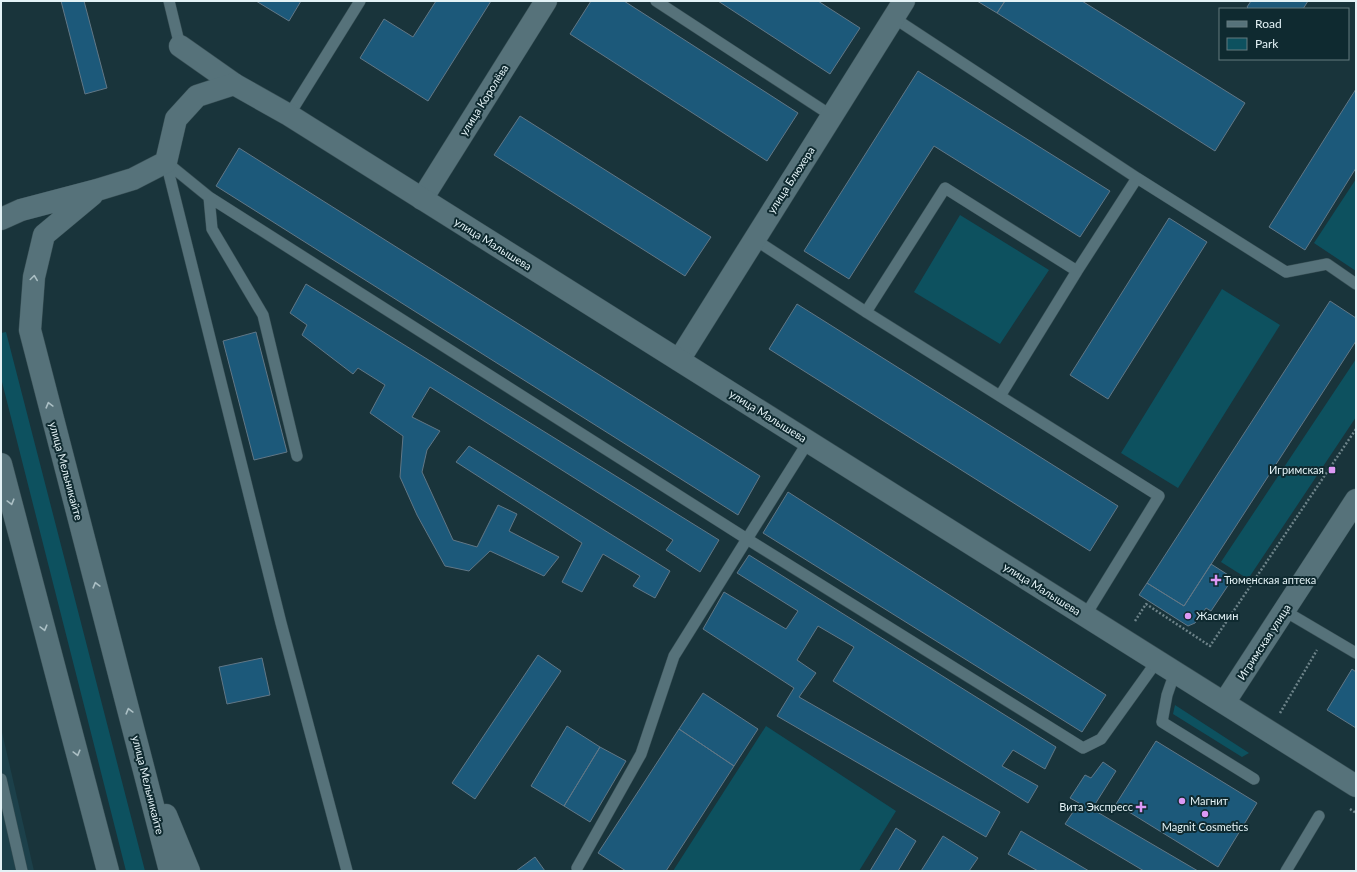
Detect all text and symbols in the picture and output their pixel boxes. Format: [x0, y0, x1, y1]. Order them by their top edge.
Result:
legend [1219, 8, 1349, 60]
text: Road [1255, 16, 1282, 31]
text: Park [1255, 36, 1279, 51]
street label: улица Королёва [456, 62, 511, 138]
street label: улица Блюхера [764, 144, 817, 216]
street label: улица Малышева [452, 215, 534, 273]
one-way arrow [29, 275, 38, 281]
street label: улица Малышева [727, 387, 809, 445]
one-way arrow [45, 402, 54, 409]
street label: улица Мельникайте [47, 420, 86, 522]
place label: Игримская [1269, 463, 1324, 476]
marker: Игримская [1327, 465, 1337, 475]
one-way arrow [6, 498, 15, 505]
street label: улица Малышева [1001, 560, 1083, 618]
place label: Тюменская аптека [1224, 573, 1316, 586]
marker: Тюменская аптека [1211, 575, 1221, 585]
one-way arrow [92, 582, 101, 589]
street label: Игримская улица [1234, 601, 1293, 682]
place label: Жасмин [1196, 609, 1238, 622]
marker: Жасмин [1183, 611, 1193, 621]
one-way arrow [39, 624, 48, 631]
one-way arrow [125, 708, 133, 714]
street label: улица Мельникайте [130, 734, 167, 836]
one-way arrow [72, 750, 81, 757]
place label: Магнит [1190, 794, 1229, 807]
marker: Магнит [1177, 796, 1187, 806]
place label: Вита Экспресс [1059, 800, 1133, 813]
marker: Вита Экспресс [1136, 802, 1146, 812]
marker: Magnit Cosmetics [1200, 809, 1210, 819]
place label: Magnit Cosmetics [1162, 820, 1249, 833]

